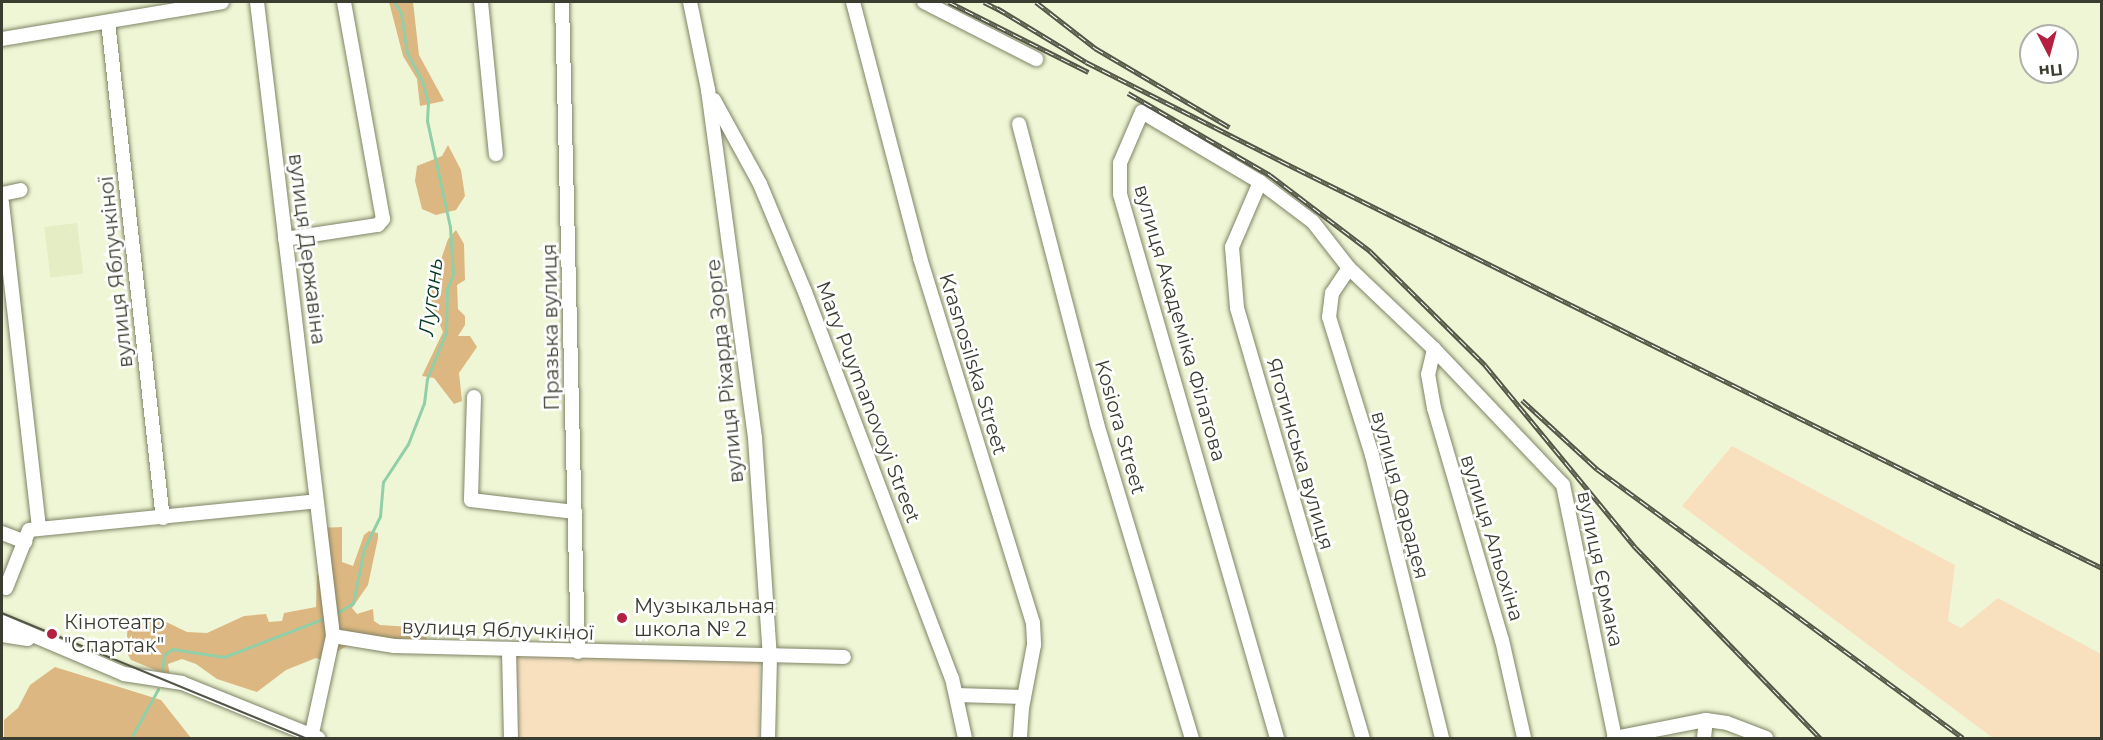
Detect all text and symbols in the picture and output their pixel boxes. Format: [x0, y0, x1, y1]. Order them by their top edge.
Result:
north arrow [2019, 24, 2079, 84]
text: Пн [2038, 60, 2064, 81]
street label: вулиця Державіна [283, 152, 331, 346]
street label: вулиця Яблучкіної [94, 175, 138, 369]
street label: вулиця Академіка Філатова [1129, 182, 1231, 464]
street label: Празька вулиця [538, 243, 564, 411]
water label: Лугань [414, 257, 448, 337]
street label: вулиця Ріхарда Зорге [701, 258, 749, 484]
street label: Krasnosilska Street [934, 270, 1012, 458]
street label: Mary Puymanovoyi Street [811, 278, 925, 526]
street label: Яготинська вулиця [1261, 355, 1339, 553]
street label: Kosiora Street [1089, 357, 1151, 497]
street label: вулиця Фарадея [1366, 408, 1434, 582]
street label: вулиця Альохіна [1455, 452, 1529, 624]
street label: вулиця Єрмака [1572, 489, 1628, 649]
place label: Музыкальная школа № 2 [634, 594, 775, 641]
place label: Кінотеатр "Спартак" [64, 610, 165, 657]
marker: Музыкальная школа № 2 [615, 611, 629, 625]
street label: вулиця Яблучкіної [401, 615, 595, 645]
marker: Кінотеатр "Спартак" [45, 627, 59, 641]

